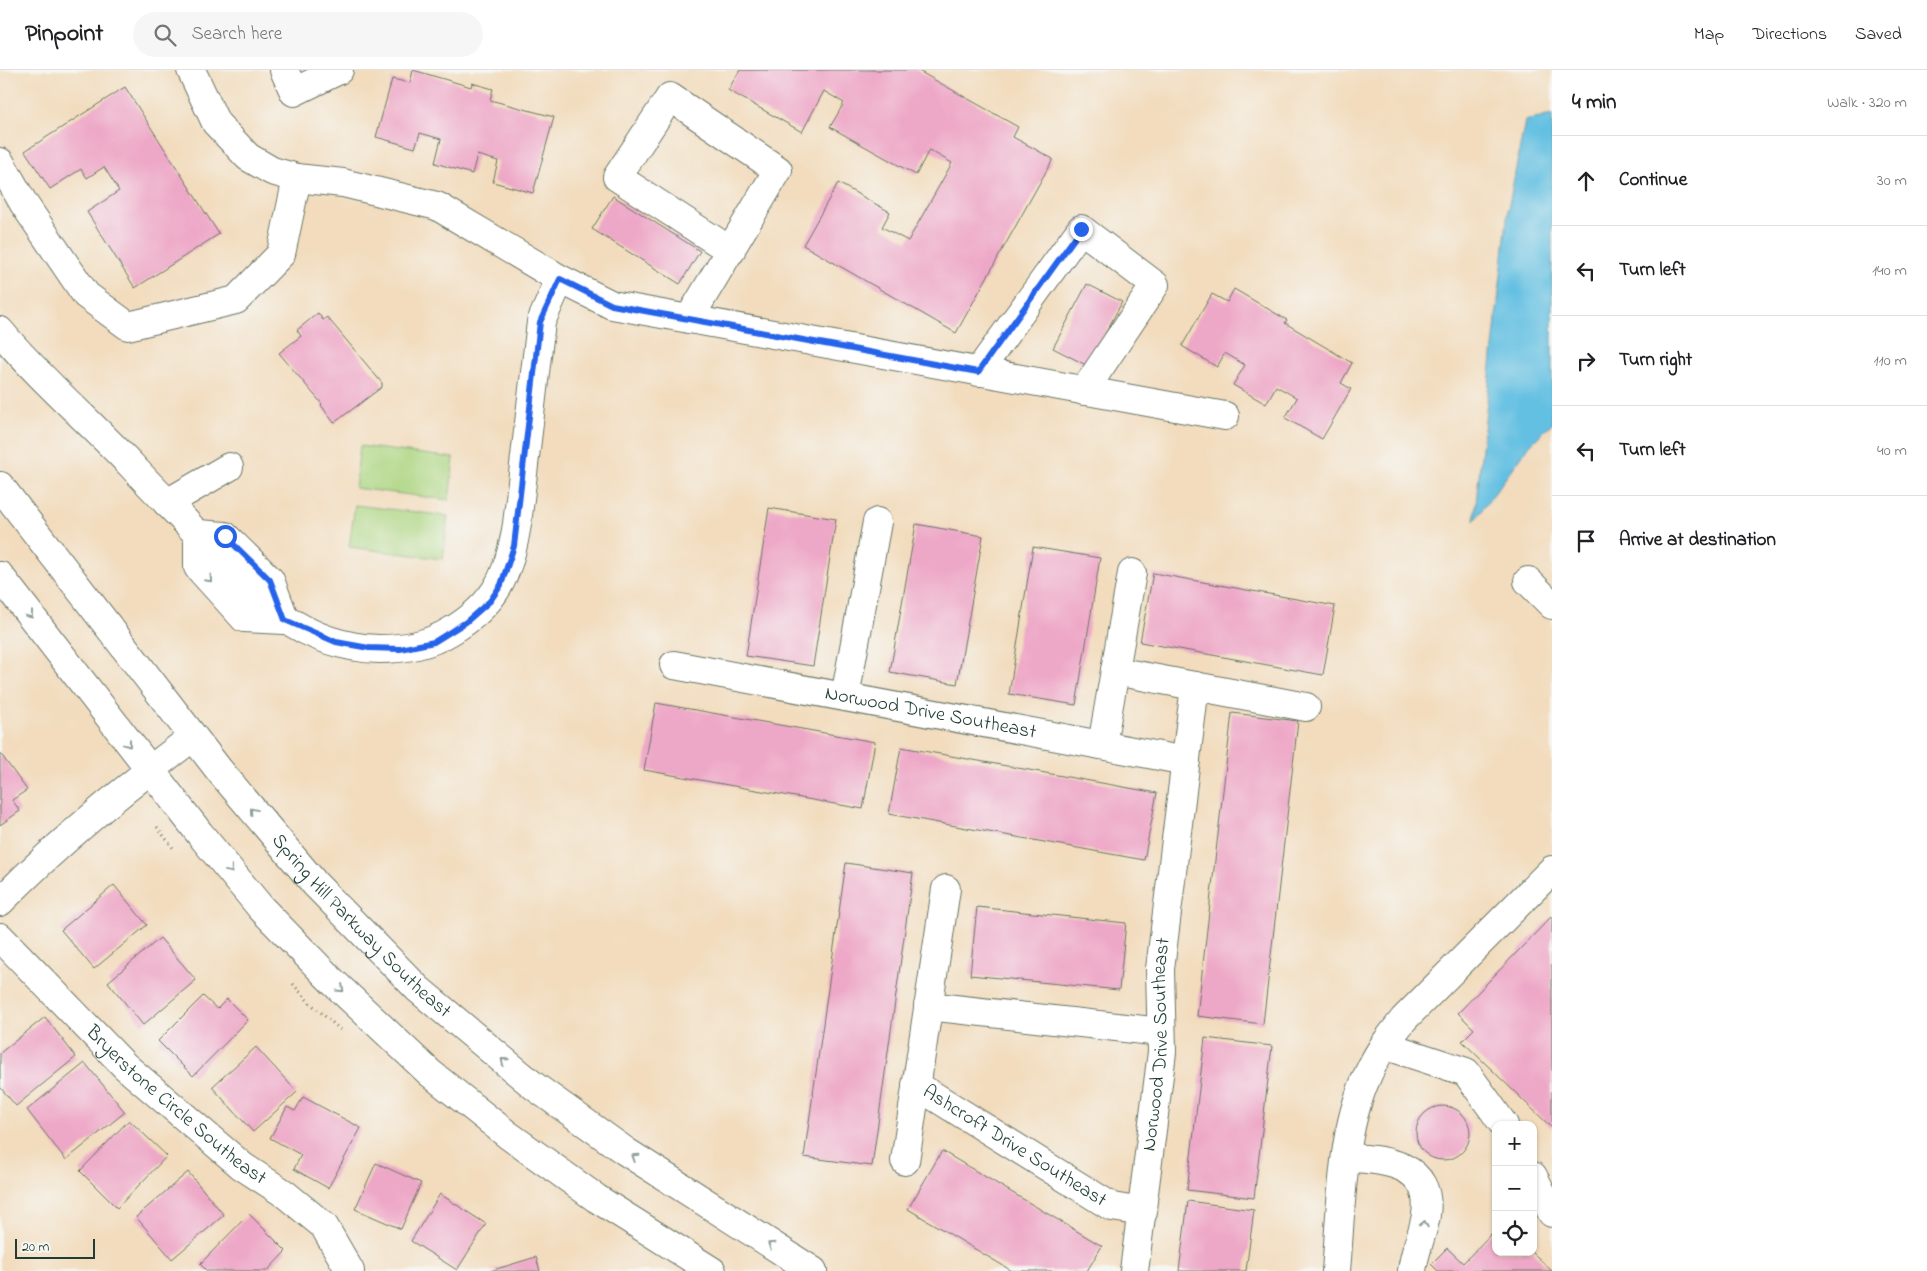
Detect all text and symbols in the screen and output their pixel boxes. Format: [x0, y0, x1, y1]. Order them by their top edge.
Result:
search box [133, 12, 483, 57]
text: Pinpoint [25, 17, 103, 52]
icon: search [151, 21, 179, 49]
text: Search here [191, 21, 282, 48]
text: Map [1694, 22, 1724, 48]
text: Directions [1752, 22, 1827, 48]
text: Saved [1855, 22, 1902, 48]
text: 4 min [1572, 88, 1616, 118]
text: Walk · 320 m [1827, 91, 1907, 115]
icon: ahead [1572, 167, 1600, 195]
text: Continue [1619, 167, 1687, 194]
text: 30 m [1877, 169, 1907, 193]
route end [1070, 218, 1093, 241]
icon: left [1572, 257, 1600, 285]
text: Turn left [1619, 257, 1686, 284]
text: 140 m [1872, 259, 1907, 283]
icon: right [1572, 347, 1600, 375]
text: Turn right [1619, 347, 1692, 374]
text: 110 m [1873, 349, 1907, 373]
icon: left [1572, 437, 1600, 465]
text: Turn left [1619, 437, 1686, 464]
text: 40 m [1877, 439, 1907, 463]
route start [214, 525, 237, 548]
icon: arrive [1572, 527, 1600, 555]
text: Arrive at destination [1619, 527, 1776, 554]
one-way arrow [203, 573, 212, 582]
one-way arrow [24, 609, 32, 618]
street label: Norwood Drive Southeast [822, 679, 1039, 747]
one-way arrow [123, 738, 131, 747]
one-way arrow [250, 807, 259, 816]
street label: Spring Hill Parkway Southeast [264, 827, 458, 1026]
one-way arrow [225, 865, 234, 874]
street label: Norwood Drive Southeast [1135, 936, 1178, 1153]
one-way arrow [335, 983, 344, 992]
street label: Bryerstone Circle Southeast [78, 1018, 272, 1193]
one-way arrow [500, 1058, 509, 1067]
street label: Ashcroft Drive Southeast [917, 1078, 1112, 1215]
map controls [1492, 1121, 1537, 1256]
button: + [1492, 1121, 1537, 1166]
one-way arrow [631, 1154, 640, 1163]
button: − [1492, 1166, 1537, 1211]
button: locate [1492, 1211, 1537, 1256]
one-way arrow [1418, 1220, 1429, 1228]
scale bar [15, 1236, 95, 1259]
text: 20 m [22, 1237, 49, 1258]
one-way arrow [768, 1242, 777, 1251]

